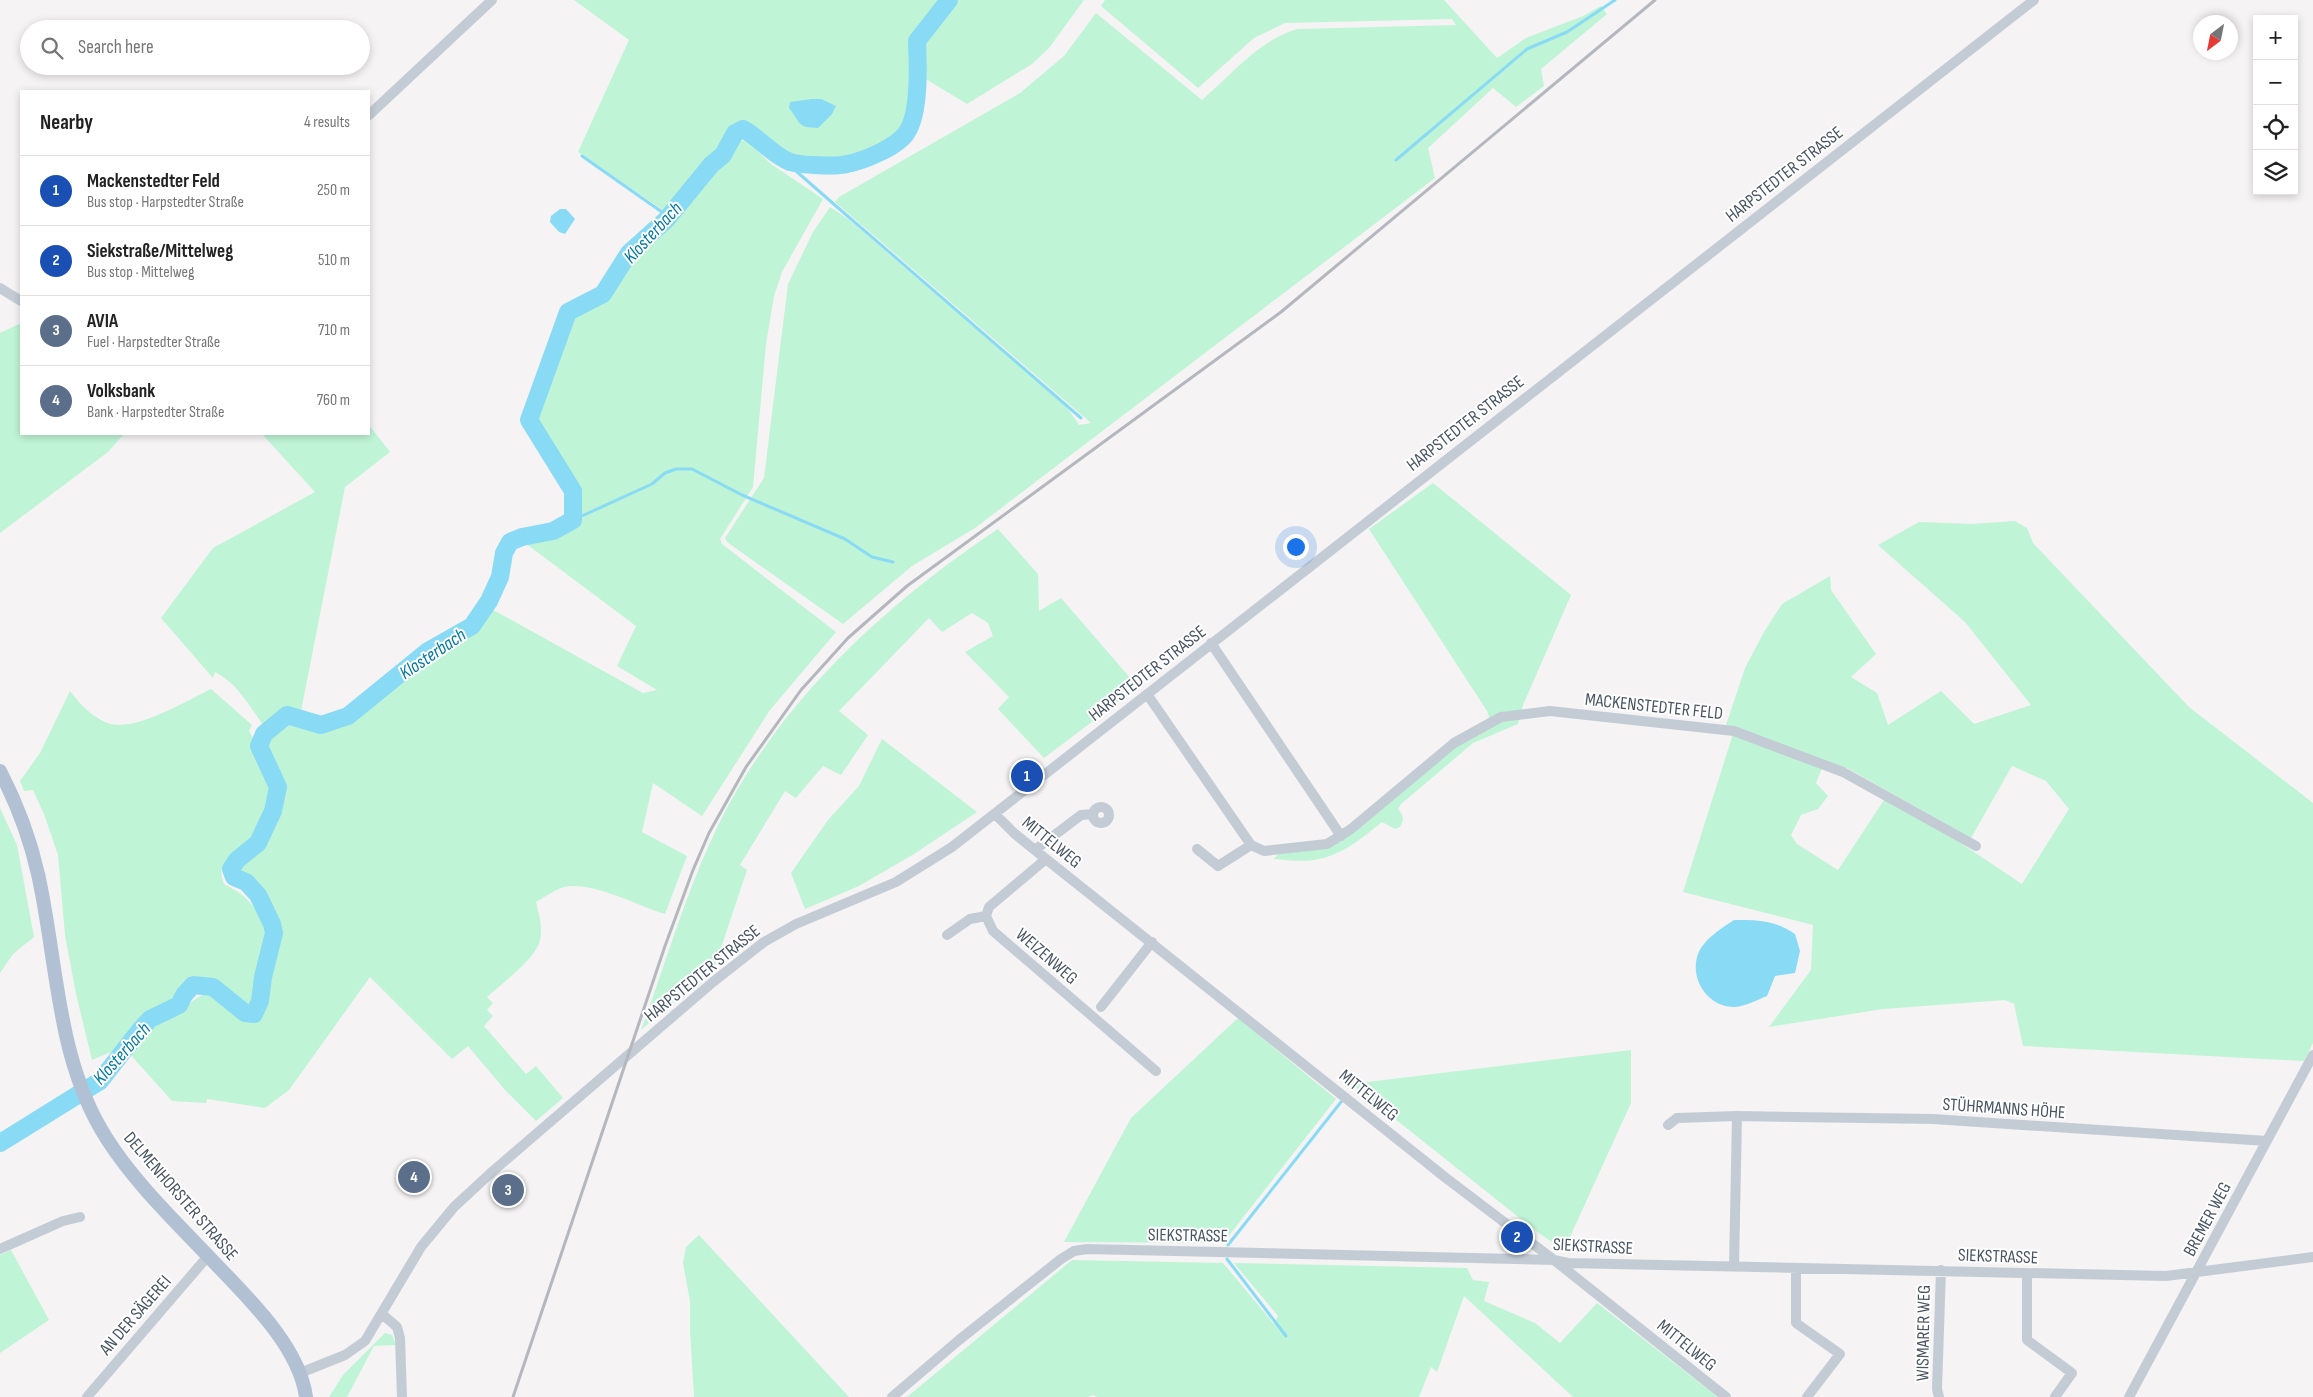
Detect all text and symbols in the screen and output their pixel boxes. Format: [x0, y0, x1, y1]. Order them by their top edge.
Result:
north arrow [2193, 15, 2238, 60]
map controls [2253, 15, 2298, 195]
button: + [2253, 15, 2298, 60]
search box [20, 20, 370, 75]
icon: search [38, 34, 66, 62]
text: Search here [78, 36, 154, 59]
button: − [2253, 60, 2298, 105]
button: locate [2253, 105, 2298, 150]
text: Nearby [40, 110, 93, 135]
text: 4 results [304, 113, 350, 132]
street label: HARPSTEDTER STRASSE [1722, 122, 1847, 227]
button: layers [2253, 150, 2298, 195]
text: Mackenstedter Feld [87, 170, 220, 193]
text: 1 [53, 181, 59, 200]
text: 250 m [317, 181, 350, 200]
text: Bus stop · Harpstedter Straße [87, 193, 244, 212]
water label: Klosterbach [619, 198, 687, 268]
text: Siekstraße/Mittelweg [87, 240, 233, 263]
text: 2 [52, 251, 60, 270]
text: 510 m [318, 251, 350, 270]
text: Bus stop · Mittelweg [87, 263, 194, 282]
text: AVIA [87, 310, 118, 333]
text: 3 [52, 321, 60, 340]
text: 710 m [318, 321, 350, 340]
text: Fuel · Harpstedter Straße [87, 333, 220, 352]
street label: HARPSTEDTER STRASSE [1403, 371, 1528, 476]
text: Volksbank [87, 380, 155, 403]
text: 4 [52, 391, 60, 410]
text: 760 m [317, 391, 350, 410]
text: Bank · Harpstedter Straße [87, 403, 224, 422]
your location [1283, 534, 1309, 560]
street label: HARPSTEDTER STRASSE [1085, 621, 1210, 726]
water label: Klosterbach [395, 624, 471, 685]
street label: MACKENSTEDTER FELD [1584, 689, 1724, 724]
pin: 1 [1011, 757, 1043, 795]
street label: MITTELWEG [1018, 812, 1086, 873]
street label: HARPSTEDTER STRASSE [640, 920, 764, 1027]
street label: WEIZENWEG [1012, 924, 1082, 989]
water label: Klosterbach [88, 1018, 156, 1090]
street label: MITTELWEG [1335, 1065, 1403, 1126]
street label: STÜHRMANNS HÖHE [1942, 1094, 2066, 1123]
street label: DELMENHORSTER STRASSE [119, 1128, 242, 1265]
pin: 4 [398, 1158, 430, 1196]
pin: 3 [492, 1171, 524, 1209]
street label: BREMER WEG [2179, 1179, 2236, 1260]
pin: 2 [1501, 1218, 1533, 1256]
street label: SIEKSTRASSE [1148, 1224, 1228, 1247]
street label: SIEKSTRASSE [1552, 1234, 1634, 1259]
street label: SIEKSTRASSE [1958, 1245, 2038, 1268]
street label: AN DER SÄGEREI [95, 1271, 176, 1360]
street label: WISMARER WEG [1912, 1285, 1935, 1381]
street label: MITTELWEG [1653, 1315, 1721, 1376]

